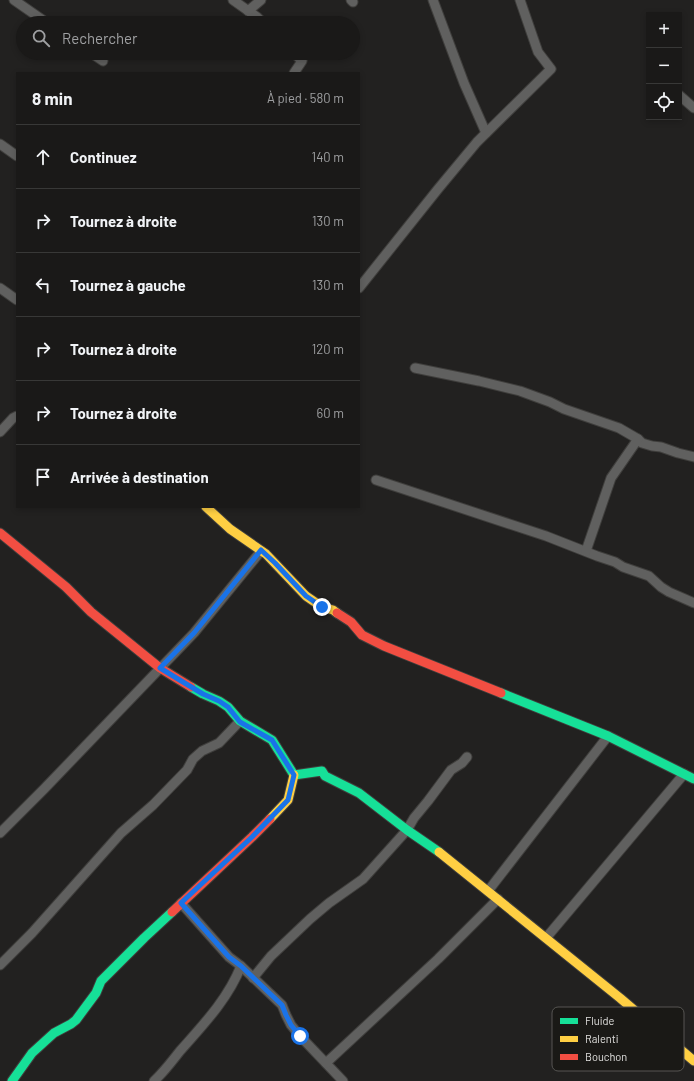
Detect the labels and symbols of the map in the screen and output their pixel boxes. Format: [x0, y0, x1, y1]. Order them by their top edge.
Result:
route end [313, 598, 331, 616]
legend [552, 1007, 684, 1071]
text: Fluide [585, 1014, 614, 1027]
route start [291, 1027, 309, 1045]
text: Ralenti [585, 1032, 619, 1045]
text: Bouchon [585, 1050, 627, 1063]

